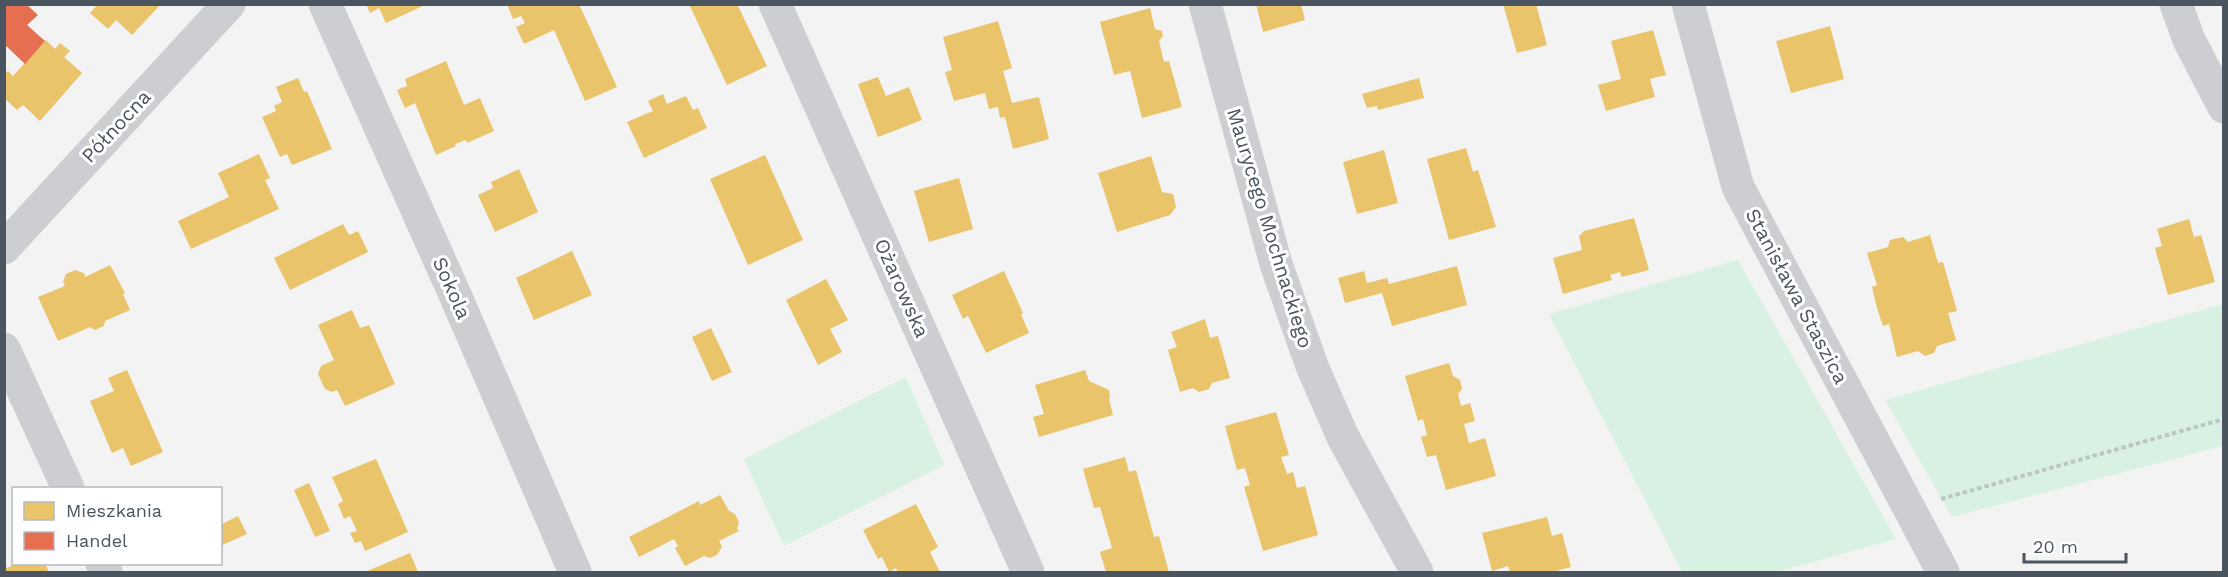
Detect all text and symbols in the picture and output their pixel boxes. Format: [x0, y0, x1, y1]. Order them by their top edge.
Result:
street label: Północna [76, 85, 156, 167]
street label: Maurycego Mochnackiego [1222, 105, 1318, 351]
street label: Stanisława Staszica [1741, 204, 1853, 388]
street label: Ożarowska [870, 235, 934, 341]
street label: Sokola [428, 253, 476, 323]
legend [12, 487, 222, 565]
text: Mieszkania [66, 500, 162, 521]
scale bar [2024, 526, 2126, 564]
text: Handel [66, 530, 128, 551]
text: 20 m [2033, 536, 2078, 557]

